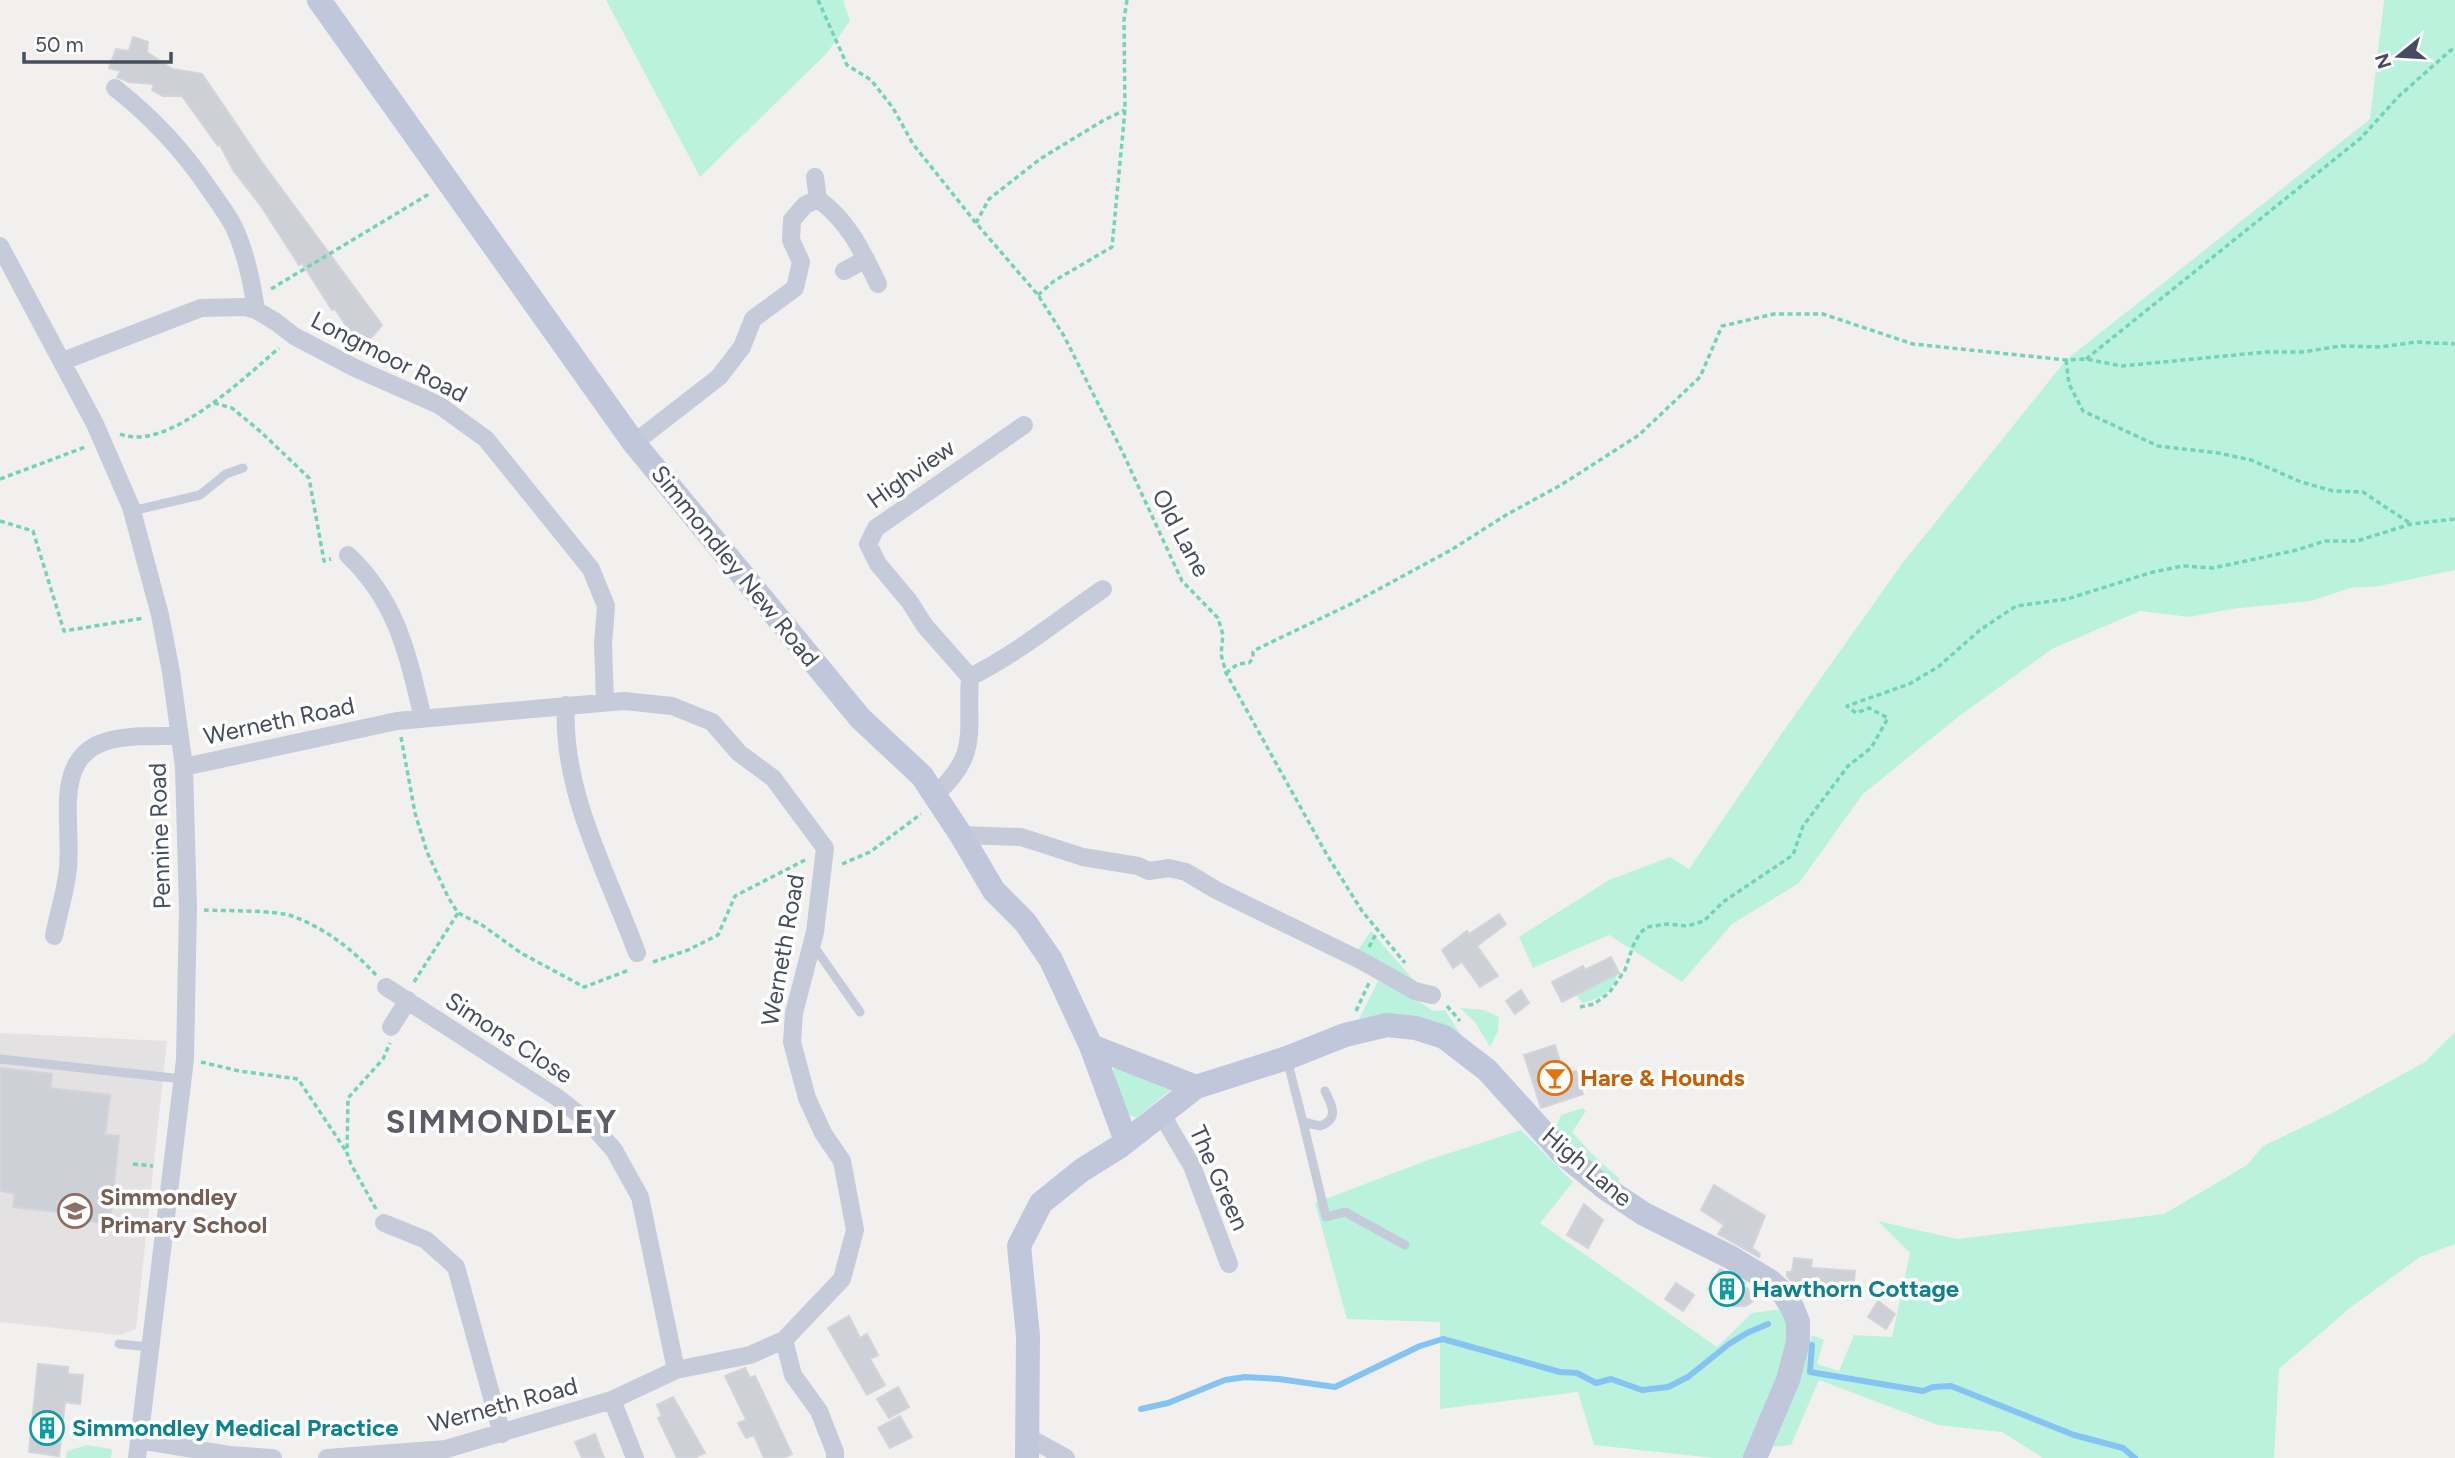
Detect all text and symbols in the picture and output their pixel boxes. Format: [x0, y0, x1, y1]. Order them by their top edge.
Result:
scale bar [24, 21, 172, 65]
north arrow [2364, 21, 2434, 91]
text: 50 m [35, 32, 84, 57]
text: N [2370, 51, 2397, 72]
street label: Longmoor Road [306, 305, 472, 408]
street label: Highview [861, 433, 960, 514]
street label: Simmondley New Road [645, 459, 825, 672]
street label: Old Lane [1146, 484, 1217, 582]
street label: Werneth Road [201, 690, 357, 751]
street label: Pennine Road [142, 762, 177, 910]
street label: Werneth Road [755, 872, 810, 1028]
street label: Simons Close [440, 986, 578, 1089]
bar icon: Hare & Hounds [1536, 1059, 1574, 1097]
place label: Hare & Hounds [1580, 1063, 1745, 1092]
district label: SIMMONDLEY [386, 1103, 618, 1141]
street label: The Green [1184, 1121, 1255, 1235]
street label: High Lane [1537, 1121, 1638, 1213]
place label: Simmondley Primary School [100, 1182, 267, 1239]
school or university icon: Simmondley Primary School [56, 1192, 94, 1230]
building icon: Hawthorn Cottage [1708, 1270, 1746, 1308]
place label: Hawthorn Cottage [1752, 1274, 1959, 1303]
street label: Werneth Road [425, 1371, 581, 1438]
building icon: Simmondley Medical Practice [28, 1409, 66, 1447]
place label: Simmondley Medical Practice [72, 1413, 398, 1442]

